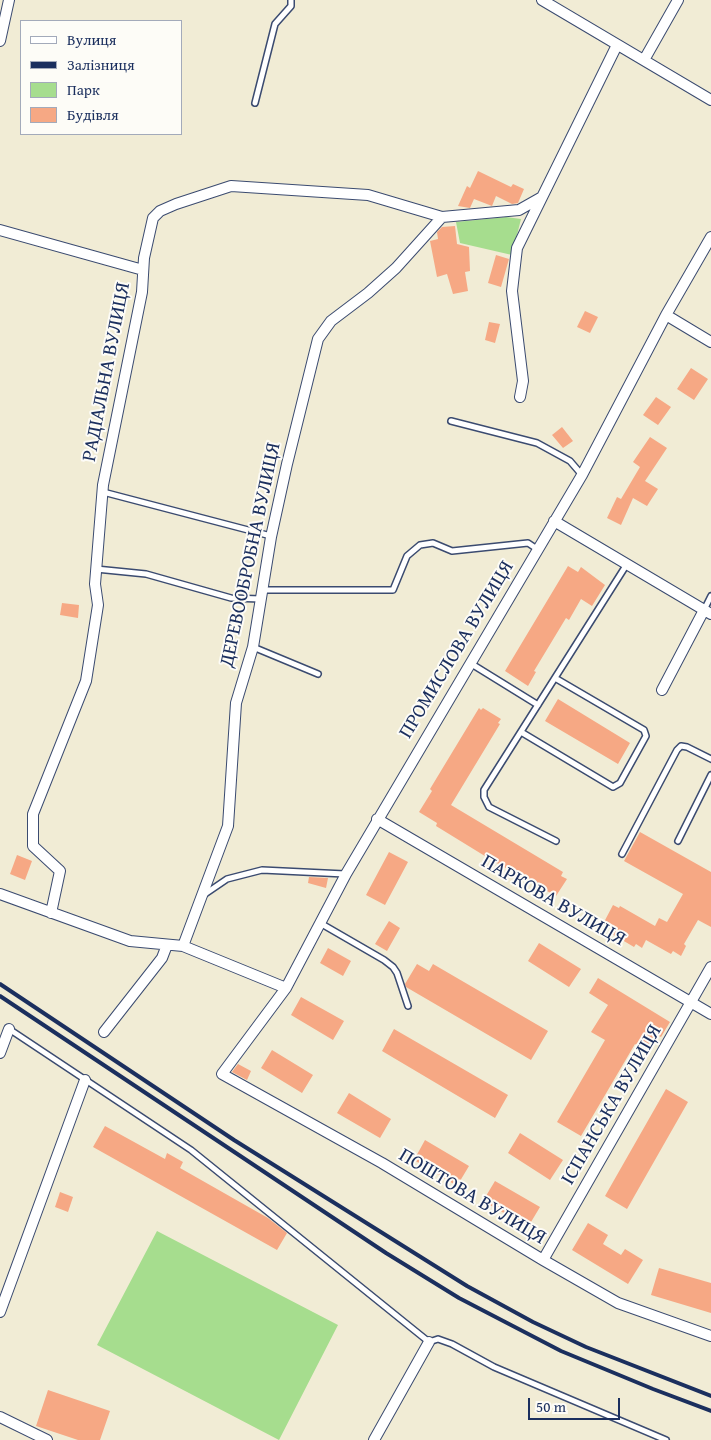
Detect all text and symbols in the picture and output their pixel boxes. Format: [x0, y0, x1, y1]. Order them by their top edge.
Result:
legend [20, 20, 182, 135]
text: Вулиця [67, 29, 116, 50]
text: Залізниця [67, 54, 135, 75]
text: Парк [67, 79, 100, 100]
text: Будівля [67, 104, 119, 125]
street label: РАДІАЛЬНА ВУЛИЦЯ [78, 280, 136, 464]
street label: ДЕРЕВООБРОБНА ВУЛИЦЯ [215, 440, 287, 670]
street label: ПРОМИСЛОВА ВУЛИЦЯ [394, 557, 520, 743]
street label: ПАРКОВА ВУЛИЦЯ [477, 850, 629, 952]
street label: ІСПАНСЬКА ВУЛИЦЯ [556, 1021, 668, 1189]
street label: ПОШТОВА ВУЛИЦЯ [394, 1144, 550, 1250]
scale bar [531, 1388, 624, 1420]
text: 50 m [536, 1396, 566, 1417]

